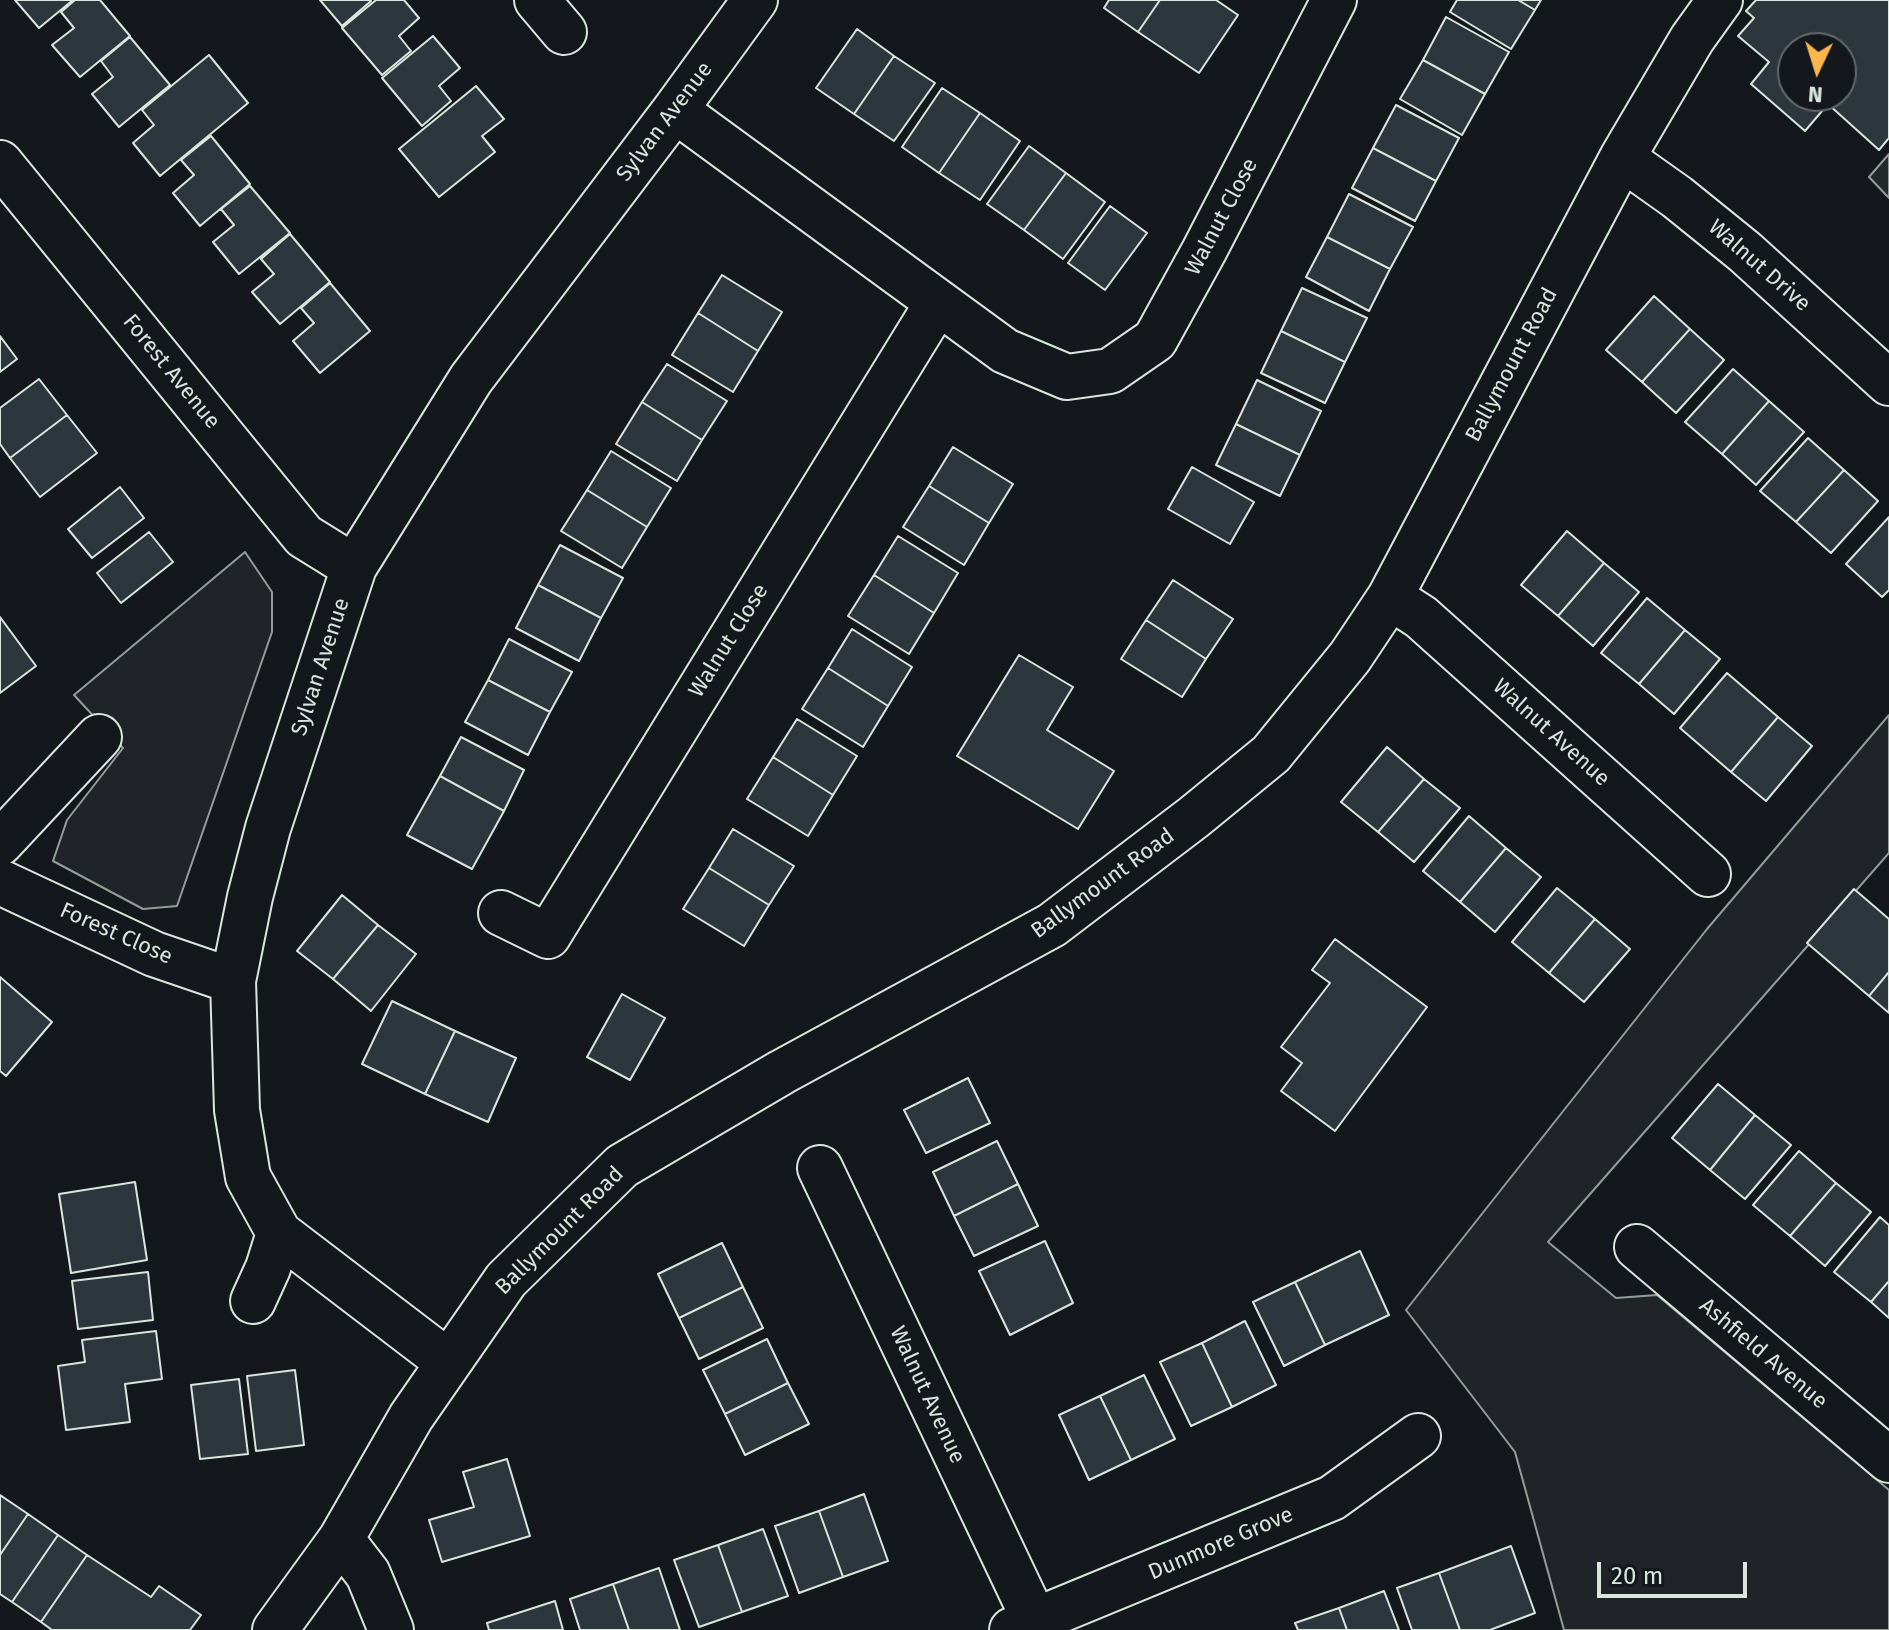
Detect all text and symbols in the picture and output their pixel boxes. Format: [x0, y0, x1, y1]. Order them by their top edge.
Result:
north arrow [1777, 32, 1857, 112]
street label: Sylvan Avenue [611, 57, 719, 187]
text: N [1807, 80, 1824, 108]
street label: Walnut Close [1180, 154, 1264, 280]
street label: Walnut Drive [1703, 214, 1815, 318]
street label: Ballymount Road [1460, 284, 1564, 446]
street label: Forest Avenue [117, 309, 225, 435]
street label: Walnut Close [684, 579, 774, 703]
street label: Sylvan Avenue [286, 595, 356, 739]
street label: Walnut Avenue [1487, 674, 1615, 792]
street label: Ballymount Road [1026, 823, 1180, 945]
street label: Forest Close [56, 897, 176, 971]
street label: Ballymount Road [490, 1161, 630, 1301]
street label: Ashfield Avenue [1694, 1293, 1832, 1415]
street label: Walnut Avenue [884, 1322, 970, 1468]
street label: Dunmore Grove [1145, 1502, 1297, 1586]
scale bar [1601, 1546, 1751, 1596]
text: 20 m [1611, 1562, 1663, 1590]

